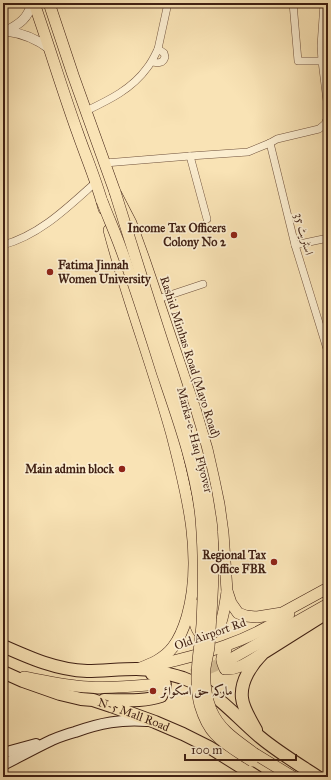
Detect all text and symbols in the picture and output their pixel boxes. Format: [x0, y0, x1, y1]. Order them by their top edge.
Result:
street label: اسٹریٹ 35 [291, 212, 316, 257]
place label: Income Tax Officers Colony No 2 [127, 221, 227, 250]
marker: Income Tax Officers Colony No 2 [229, 230, 239, 240]
place label: Fatima Jinnah Women University [58, 258, 152, 287]
marker: Fatima Jinnah Women University [45, 267, 55, 277]
street label: Rashid Minhas Road (Mayo Road) [157, 274, 223, 440]
street label: Marka-e-Haq Flyover [173, 386, 216, 495]
place label: Main admin block [25, 462, 114, 476]
marker: Main admin block [117, 464, 127, 474]
place label: Regional Tax Office FBR [202, 548, 267, 576]
marker: Regional Tax Office FBR [269, 557, 279, 567]
street label: Old Airport Rd [172, 615, 248, 653]
place label: مارکہ حق اسکوائر [159, 683, 233, 699]
marker: مارکہ حق اسکوائر [148, 686, 158, 696]
street label: N-5 Mall Road [96, 695, 172, 734]
scale bar [185, 736, 296, 762]
text: 100 m [191, 743, 222, 757]

